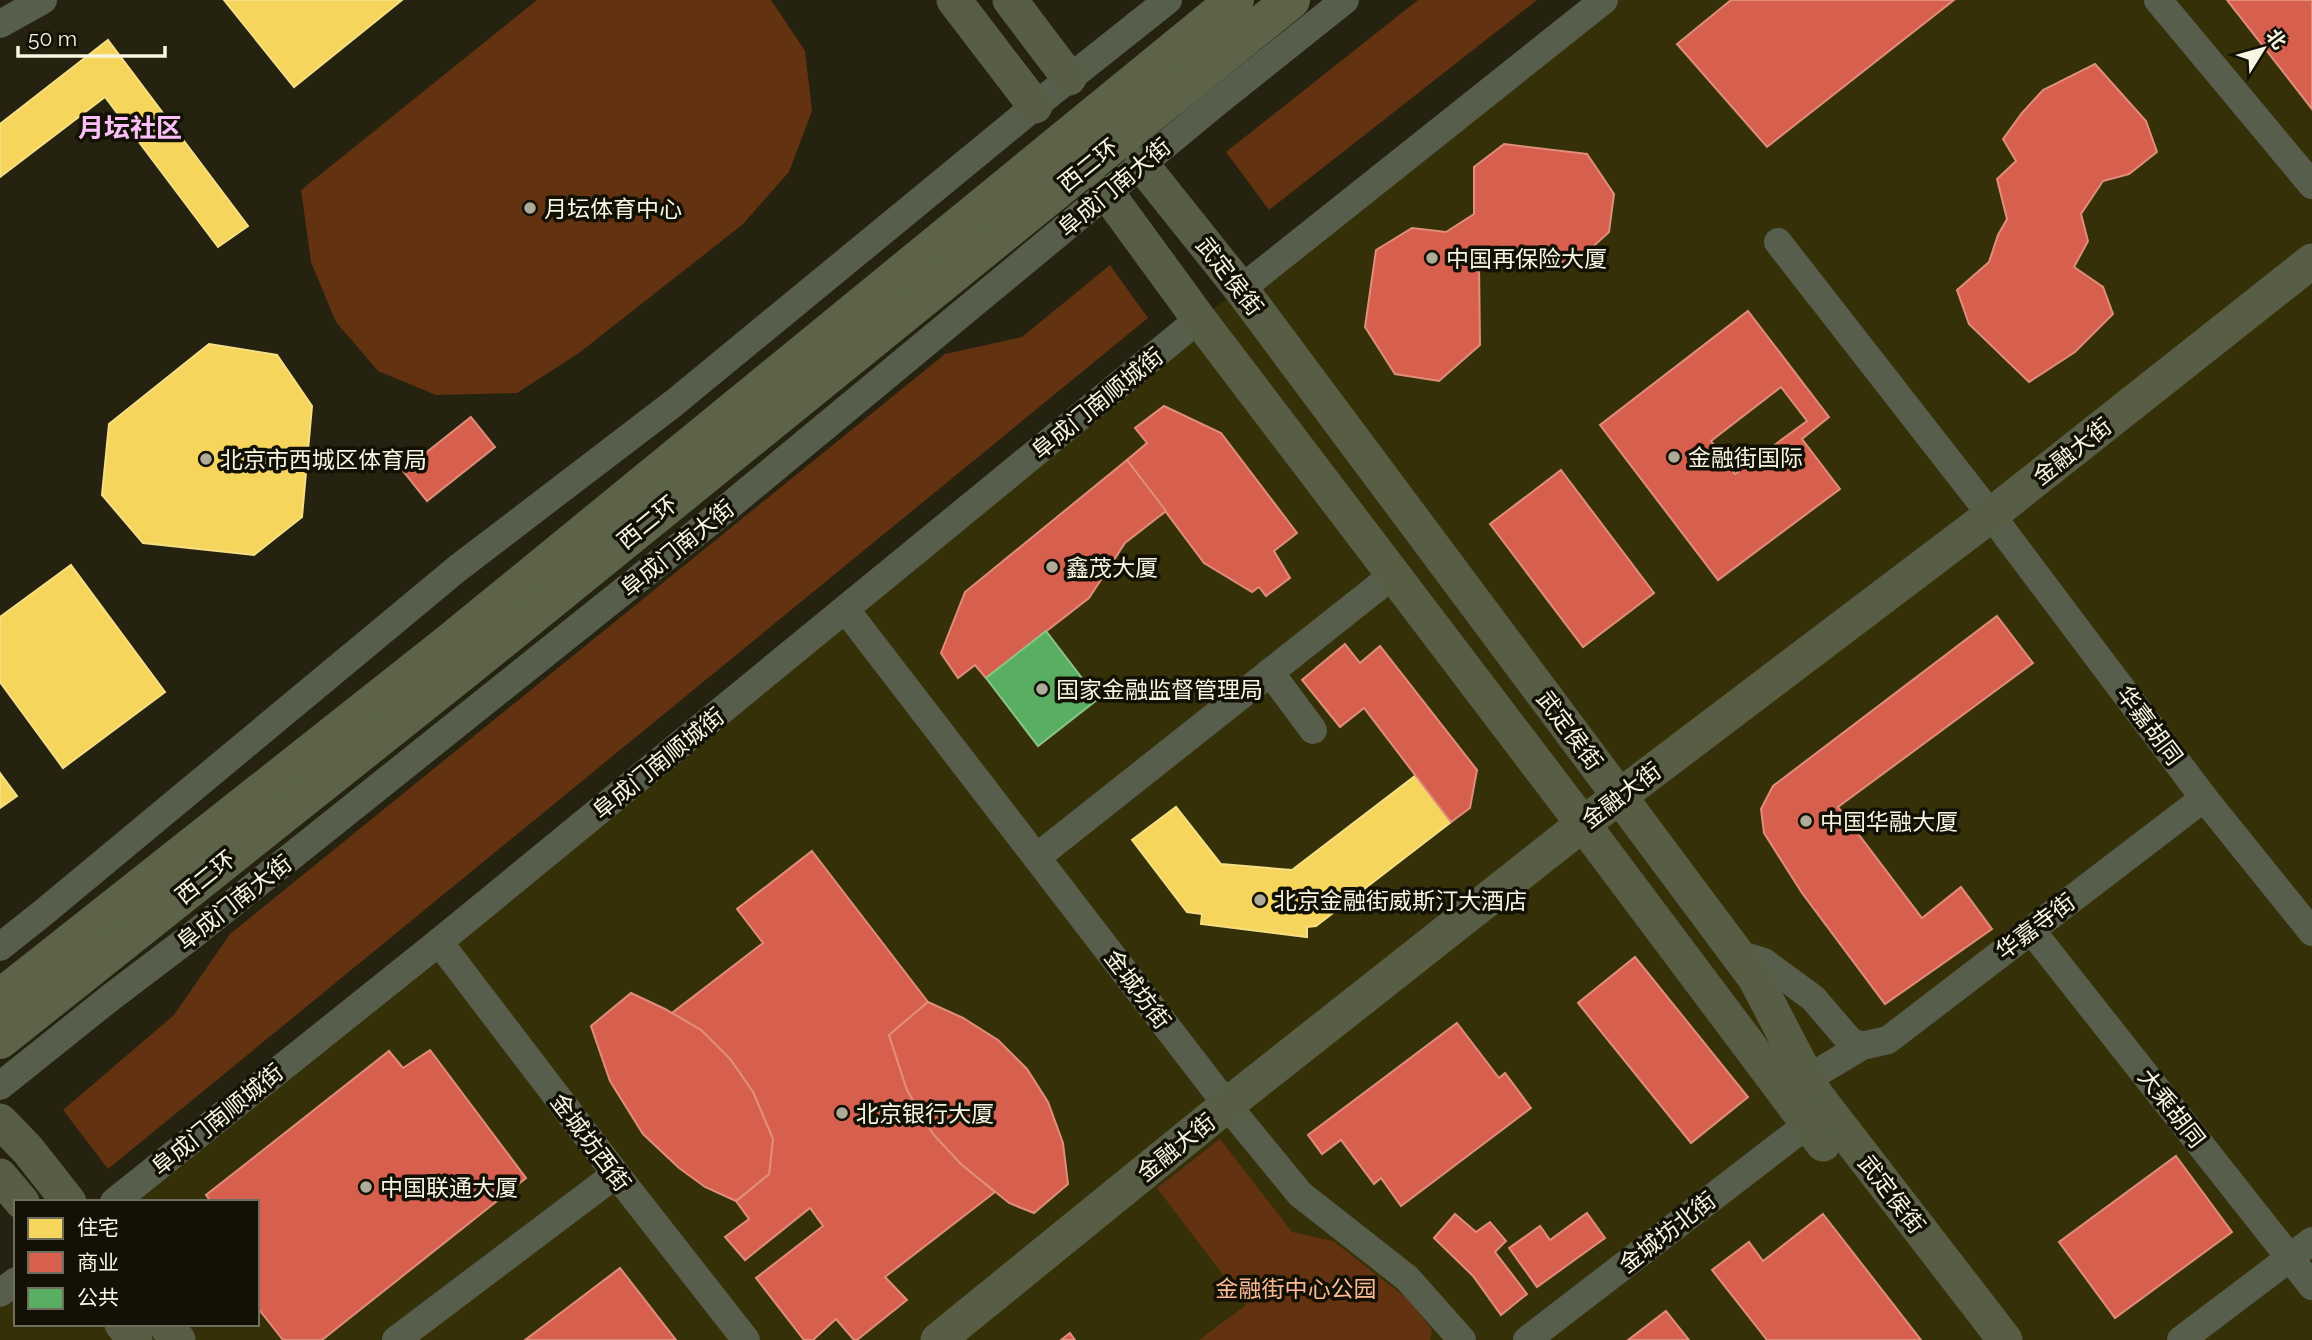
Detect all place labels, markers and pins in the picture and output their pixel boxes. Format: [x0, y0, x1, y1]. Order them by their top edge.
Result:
place label: 月坛体育中心 [544, 195, 682, 222]
marker: 月坛体育中心 [522, 200, 538, 216]
place label: 中国再保险大厦 [1446, 245, 1607, 272]
marker: 中国再保险大厦 [1424, 250, 1440, 266]
place label: 金融街国际 [1688, 444, 1803, 471]
place label: 北京市西城区体育局 [220, 446, 427, 473]
marker: 金融街国际 [1666, 449, 1682, 465]
marker: 北京市西城区体育局 [198, 451, 214, 467]
place label: 鑫茂大厦 [1066, 554, 1158, 581]
marker: 鑫茂大厦 [1044, 559, 1060, 575]
place label: 国家金融监督管理局 [1056, 676, 1263, 703]
marker: 国家金融监督管理局 [1034, 681, 1050, 697]
place label: 中国华融大厦 [1820, 808, 1958, 835]
marker: 中国华融大厦 [1798, 813, 1814, 829]
place label: 北京金融街威斯汀大酒店 [1274, 887, 1527, 914]
marker: 北京金融街威斯汀大酒店 [1252, 892, 1268, 908]
place label: 北京银行大厦 [856, 1100, 994, 1127]
marker: 北京银行大厦 [834, 1105, 850, 1121]
place label: 中国联通大厦 [380, 1174, 518, 1201]
marker: 中国联通大厦 [358, 1179, 374, 1195]

